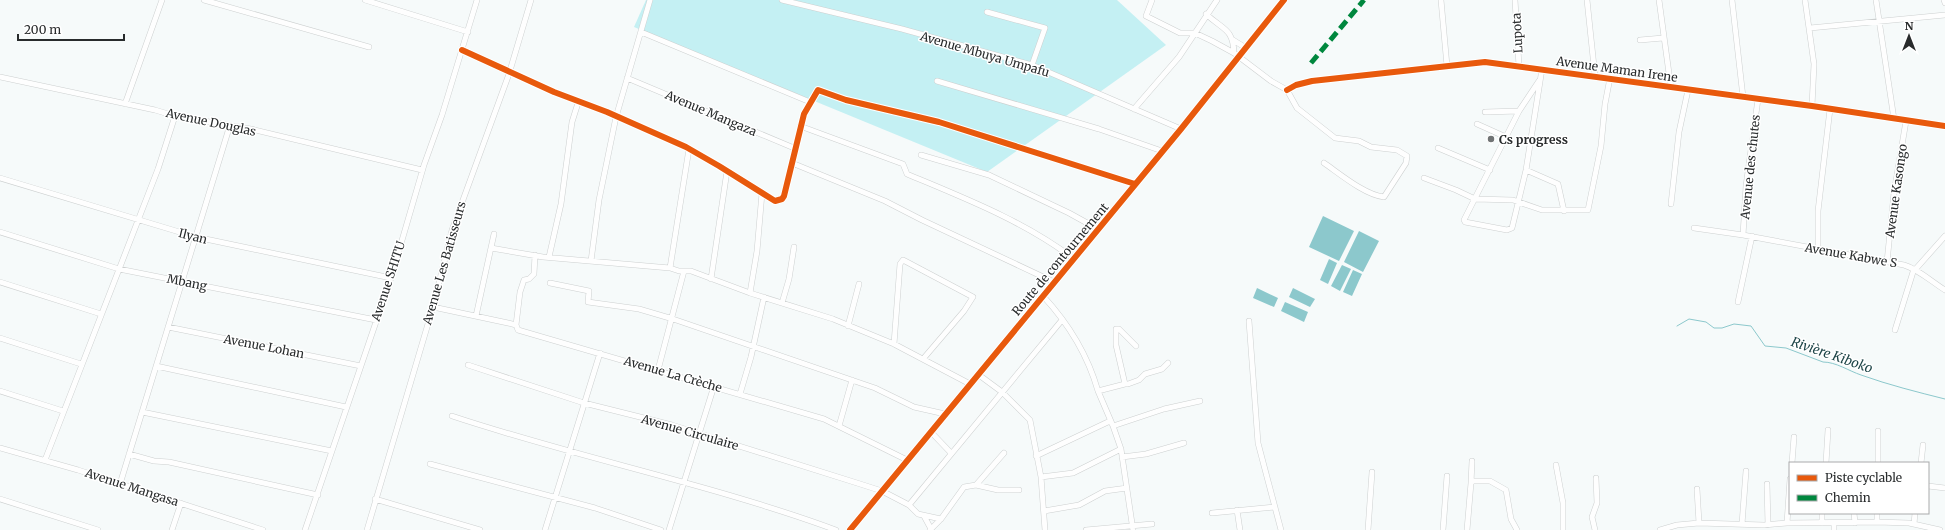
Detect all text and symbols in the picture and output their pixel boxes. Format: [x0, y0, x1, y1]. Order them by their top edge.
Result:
street label: Lupota [1508, 12, 1526, 54]
scale bar [18, 16, 124, 42]
north arrow [1889, 16, 1929, 56]
text: N [1905, 19, 1914, 33]
text: 200 m [24, 22, 61, 37]
street label: Avenue Mbuya Umpafu [918, 28, 1052, 80]
street label: Avenue Maman Irene [1554, 53, 1679, 85]
street label: Avenue Mangaza [662, 87, 760, 139]
street label: Avenue Douglas [164, 105, 258, 139]
street label: Avenue des chutes [1737, 114, 1763, 221]
place label: Cs progress [1499, 132, 1568, 147]
marker: Cs progress [1486, 134, 1496, 144]
street label: Avenue Kasongo [1882, 143, 1910, 240]
street label: Avenue Les Batisseurs [419, 199, 469, 327]
street label: Route de contournement [1008, 199, 1112, 318]
street label: Ilyan [177, 225, 209, 247]
street label: Avenue SHITU [368, 239, 408, 324]
street label: Avenue Kabwe S [1803, 239, 1898, 271]
street label: Mbang [166, 271, 209, 293]
street label: Avenue Lohan [222, 331, 306, 361]
water label: Rivière Kiboko [1789, 333, 1875, 377]
street label: Avenue La Crèche [621, 353, 724, 395]
street label: Avenue Circulaire [639, 411, 740, 453]
legend [1789, 462, 1929, 514]
street label: Avenue Mangasa [82, 465, 181, 509]
text: Piste cyclable [1825, 470, 1902, 485]
text: Chemin [1825, 490, 1871, 505]

